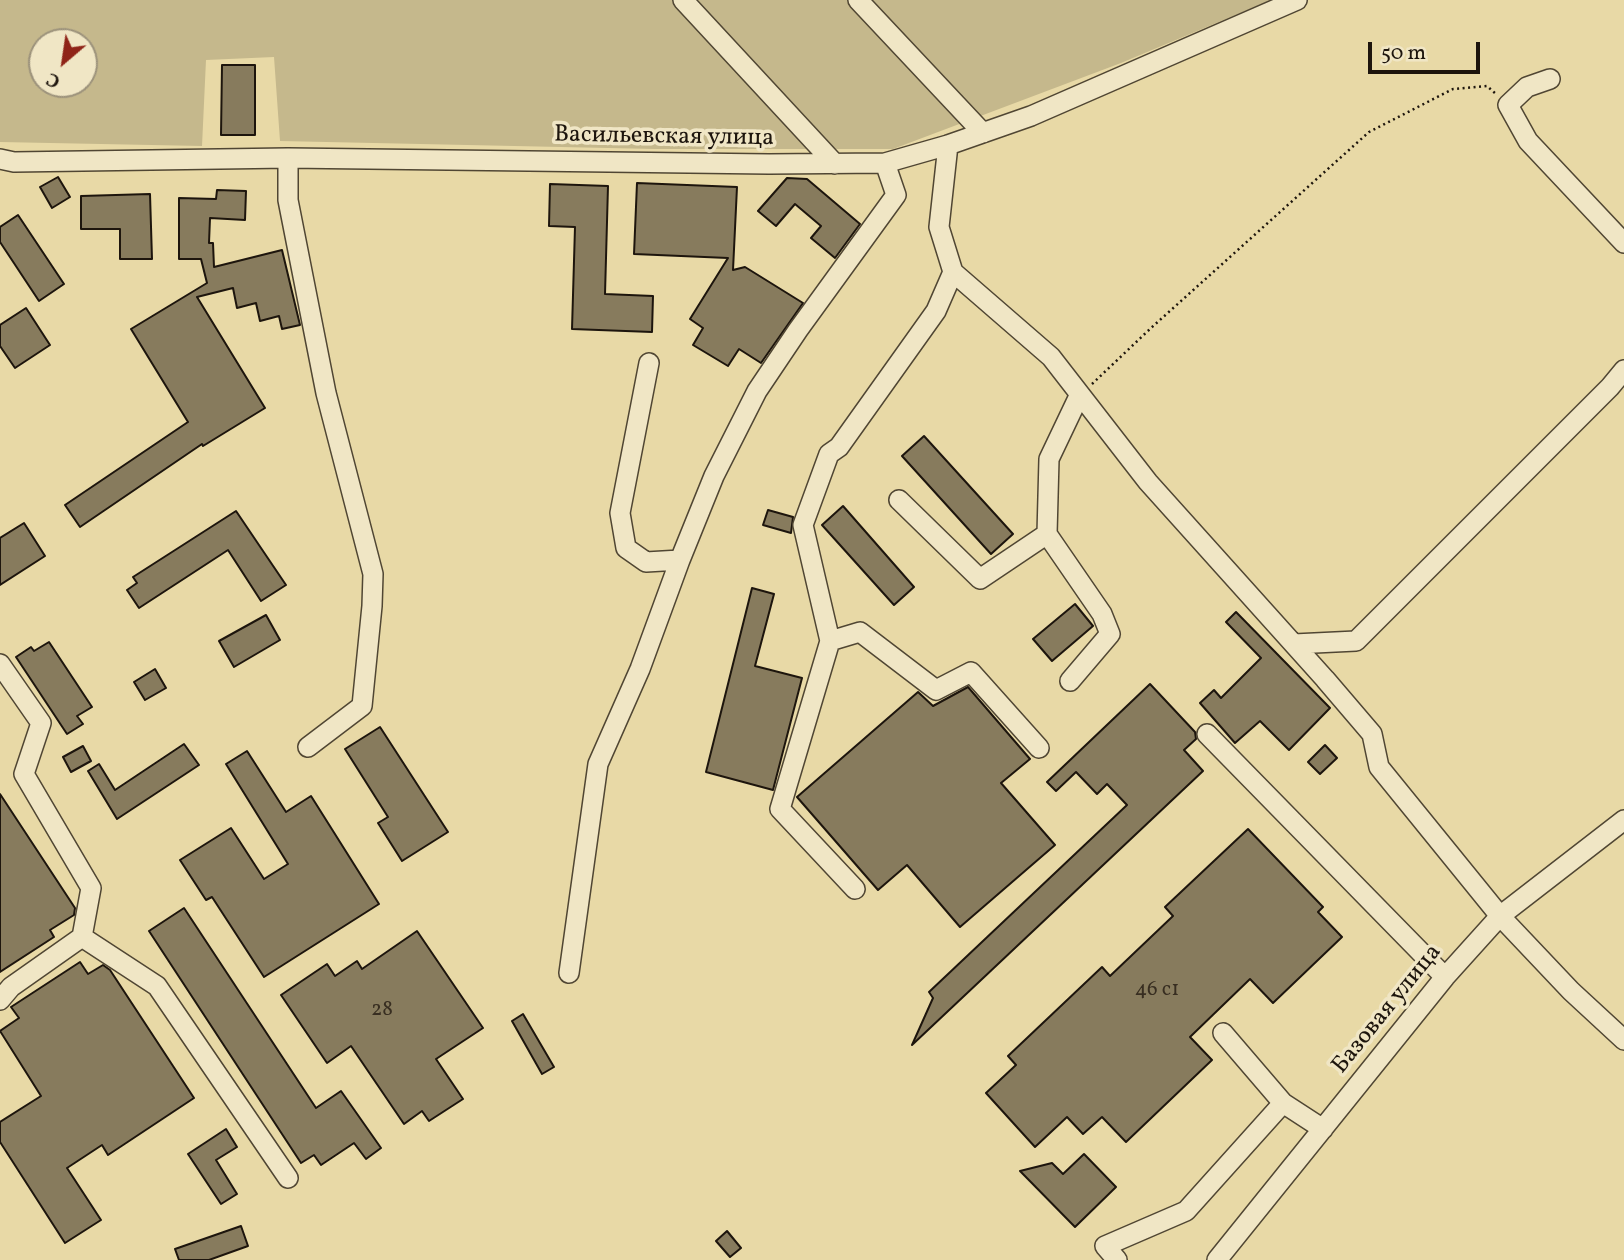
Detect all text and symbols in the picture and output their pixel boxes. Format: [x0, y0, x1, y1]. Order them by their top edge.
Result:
north arrow [28, 28, 98, 98]
scale bar [1372, 28, 1484, 72]
text: 50 m [1381, 39, 1426, 68]
text: С [42, 65, 65, 94]
street label: Васильевская улица [554, 122, 774, 154]
street label: Базовая улица [1327, 939, 1449, 1081]
house number: 46 с1 [1135, 978, 1179, 1004]
house number: 28 [371, 998, 393, 1024]

